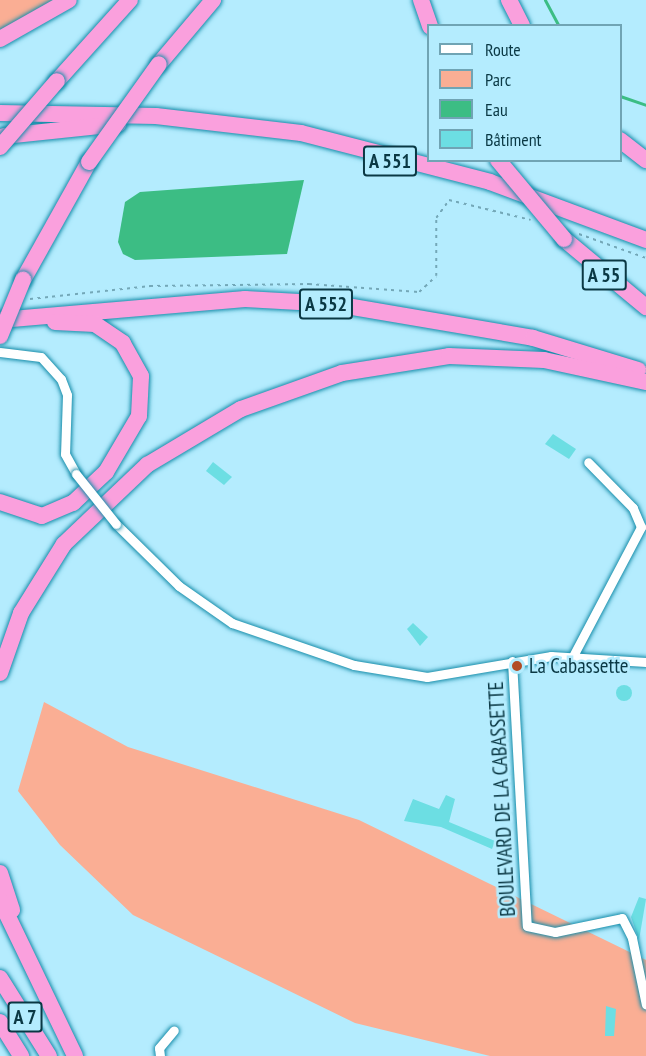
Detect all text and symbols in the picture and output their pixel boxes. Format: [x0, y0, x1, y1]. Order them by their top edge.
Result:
legend [427, 24, 622, 162]
text: Route [485, 38, 521, 61]
text: Parc [485, 68, 511, 91]
text: Eau [485, 98, 508, 121]
text: Bâtiment [485, 128, 542, 151]
road number: A 551 [362, 144, 418, 178]
road number: A 55 [580, 258, 628, 292]
road number: A 552 [298, 287, 354, 321]
place label: La Cabassette [529, 653, 628, 679]
marker: La Cabassette [510, 659, 524, 673]
street label: BOULEVARD DE LA CABASSETTE [483, 680, 521, 918]
road number: A 7 [7, 1000, 43, 1034]

